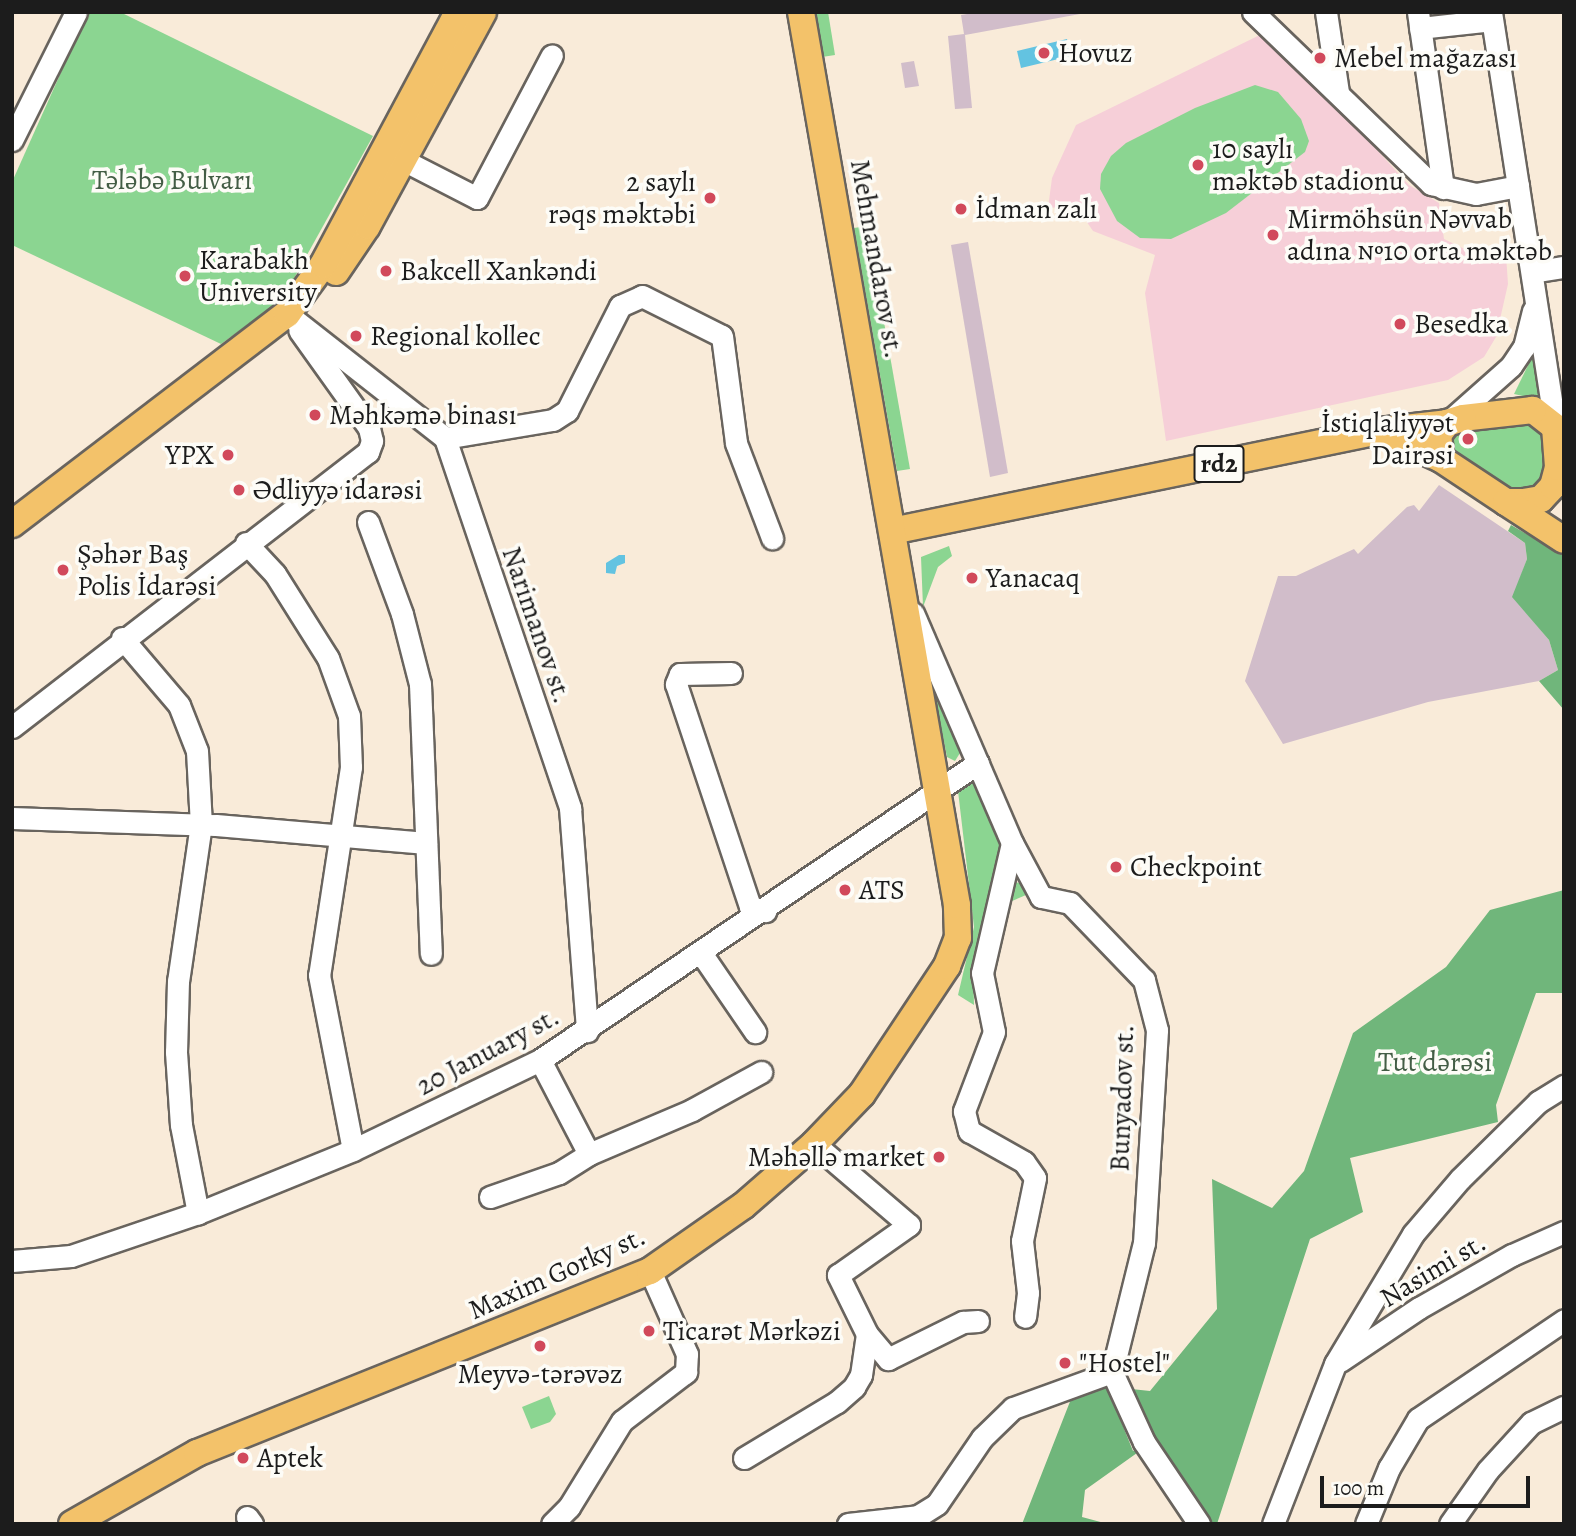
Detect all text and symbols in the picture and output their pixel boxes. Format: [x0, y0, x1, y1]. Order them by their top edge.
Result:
place label: Hovuz [1058, 36, 1133, 70]
place label: Mebel mağazası [1334, 41, 1517, 75]
marker: Hovuz [1036, 45, 1052, 61]
marker: Mebel mağazası [1312, 50, 1328, 66]
place label: 10 saylı məktəb stadionu [1212, 132, 1404, 198]
street label: Mehmandarov st. [843, 157, 911, 361]
marker: 10 saylı məktəb stadionu [1190, 157, 1206, 173]
park label: Tələbə Bulvarı [92, 163, 252, 197]
place label: 2 saylı rəqs məktəbi [548, 165, 696, 231]
marker: 2 saylı rəqs məktəbi [702, 190, 718, 206]
place label: İdman zalı [975, 192, 1097, 226]
marker: İdman zalı [953, 201, 969, 217]
place label: Mirmöhsün Nəvvab adına №10 orta məktəb [1287, 202, 1552, 268]
marker: Mirmöhsün Nəvvab adına №10 orta məktəb [1265, 227, 1281, 243]
place label: Karabakh University [199, 243, 317, 309]
place label: Bakcell Xankəndi [400, 254, 597, 288]
marker: Bakcell Xankəndi [378, 263, 394, 279]
marker: Karabakh University [177, 268, 193, 284]
place label: Besedka [1414, 307, 1508, 341]
marker: Besedka [1392, 316, 1408, 332]
place label: Regional kollec [370, 319, 541, 353]
marker: Regional kollec [348, 328, 364, 344]
place label: Məhkəmə binası [329, 398, 517, 432]
place label: İstiqlaliyyət Dairəsi [1321, 406, 1454, 472]
marker: Məhkəmə binası [307, 407, 323, 423]
marker: İstiqlaliyyət Dairəsi [1460, 431, 1476, 447]
place label: YPX [165, 438, 214, 472]
road number: rd2 [1193, 442, 1245, 486]
marker: YPX [220, 447, 236, 463]
place label: Ədliyyə idarəsi [253, 473, 422, 507]
marker: Ədliyyə idarəsi [231, 482, 247, 498]
place label: Şəhər Baş Polis İdarəsi [77, 537, 216, 603]
street label: Narimanov st. [495, 542, 579, 708]
place label: Yanacaq [986, 561, 1080, 595]
marker: Şəhər Baş Polis İdarəsi [55, 562, 71, 578]
marker: Yanacaq [964, 570, 980, 586]
place label: Checkpoint [1130, 850, 1262, 884]
marker: Checkpoint [1108, 859, 1124, 875]
place label: ATS [859, 873, 905, 907]
marker: ATS [837, 882, 853, 898]
street label: 20 January st. [411, 999, 565, 1103]
street label: Bunyadov st. [1103, 1024, 1141, 1172]
park label: Tut dərəsi [1378, 1045, 1492, 1079]
place label: Məhəllə market [748, 1140, 925, 1174]
marker: Məhəllə market [931, 1149, 947, 1165]
street label: Maxim Gorky st. [463, 1219, 651, 1327]
street label: Nasimi st. [1374, 1225, 1492, 1315]
place label: Ticarət Mərkəzi [663, 1314, 841, 1348]
marker: Ticarət Mərkəzi [641, 1323, 657, 1339]
marker: Meyvə-tərəvəz [532, 1338, 548, 1354]
place label: "Hostel" [1079, 1346, 1170, 1380]
marker: "Hostel" [1057, 1355, 1073, 1371]
place label: Meyvə-tərəvəz [457, 1357, 623, 1391]
place label: Aptek [257, 1441, 323, 1475]
marker: Aptek [235, 1450, 251, 1466]
scale bar [1324, 1462, 1534, 1506]
text: 100 m [1333, 1474, 1384, 1502]

